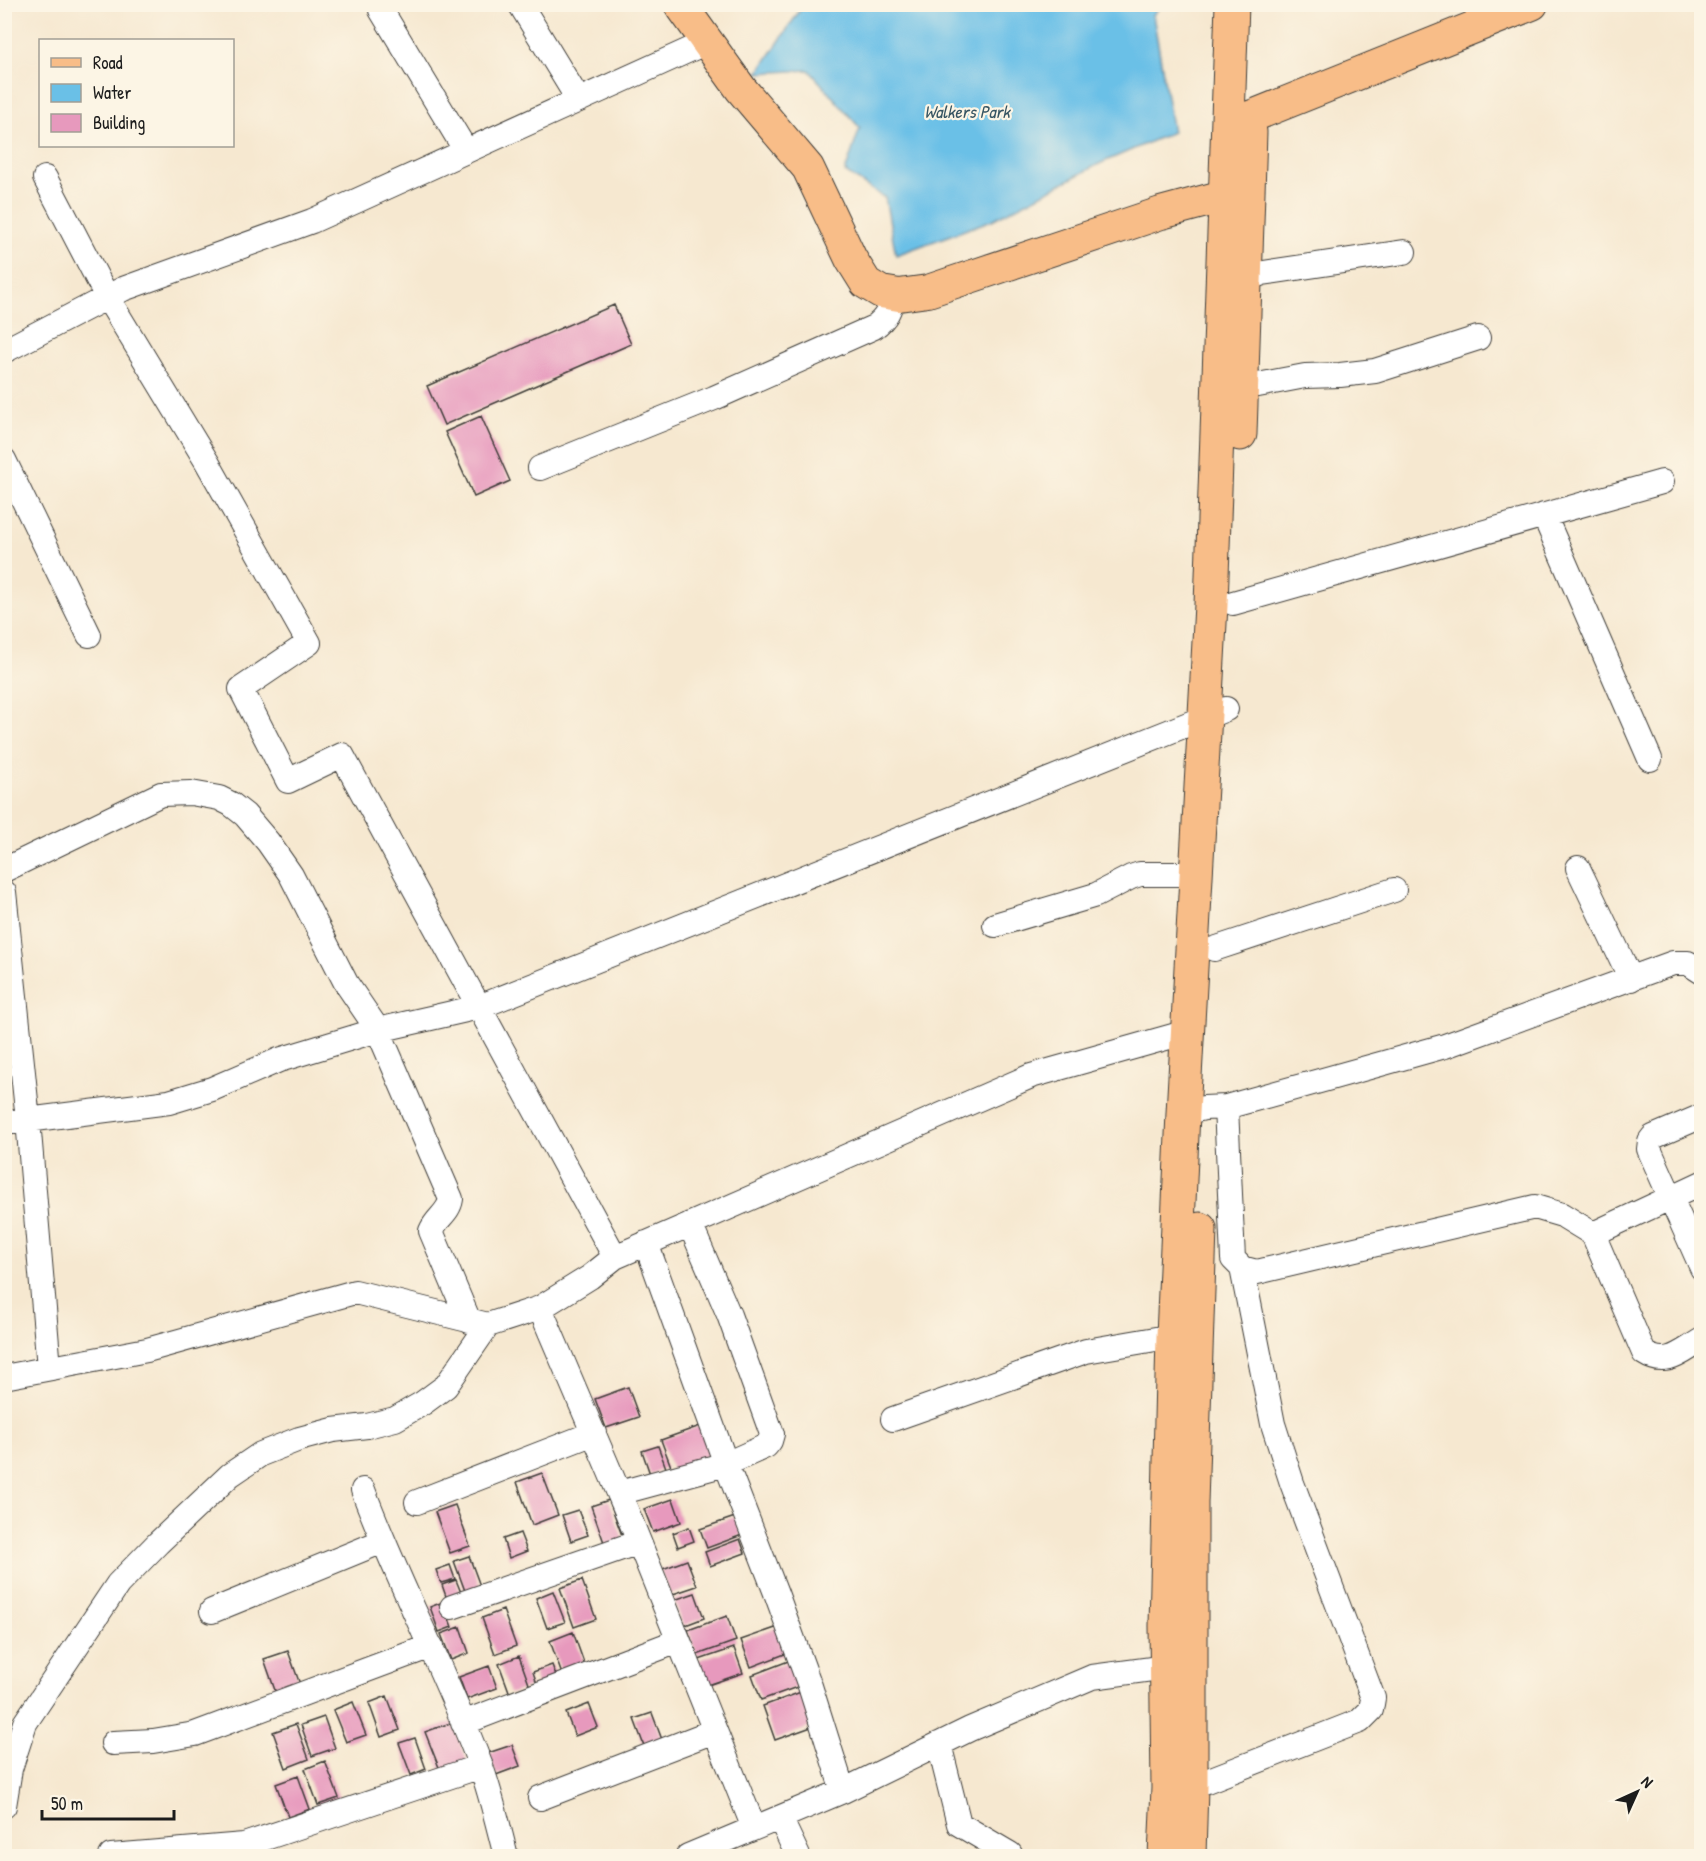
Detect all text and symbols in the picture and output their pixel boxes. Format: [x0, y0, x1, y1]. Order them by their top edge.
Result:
legend [39, 39, 234, 147]
text: Road [93, 50, 123, 75]
text: Water [93, 80, 131, 105]
water label: Walkers Park [924, 99, 1011, 124]
text: Building [93, 110, 145, 135]
north arrow [1607, 1762, 1667, 1822]
text: N [1637, 1771, 1659, 1793]
scale bar [42, 1783, 174, 1821]
text: 50 m [51, 1791, 83, 1816]

